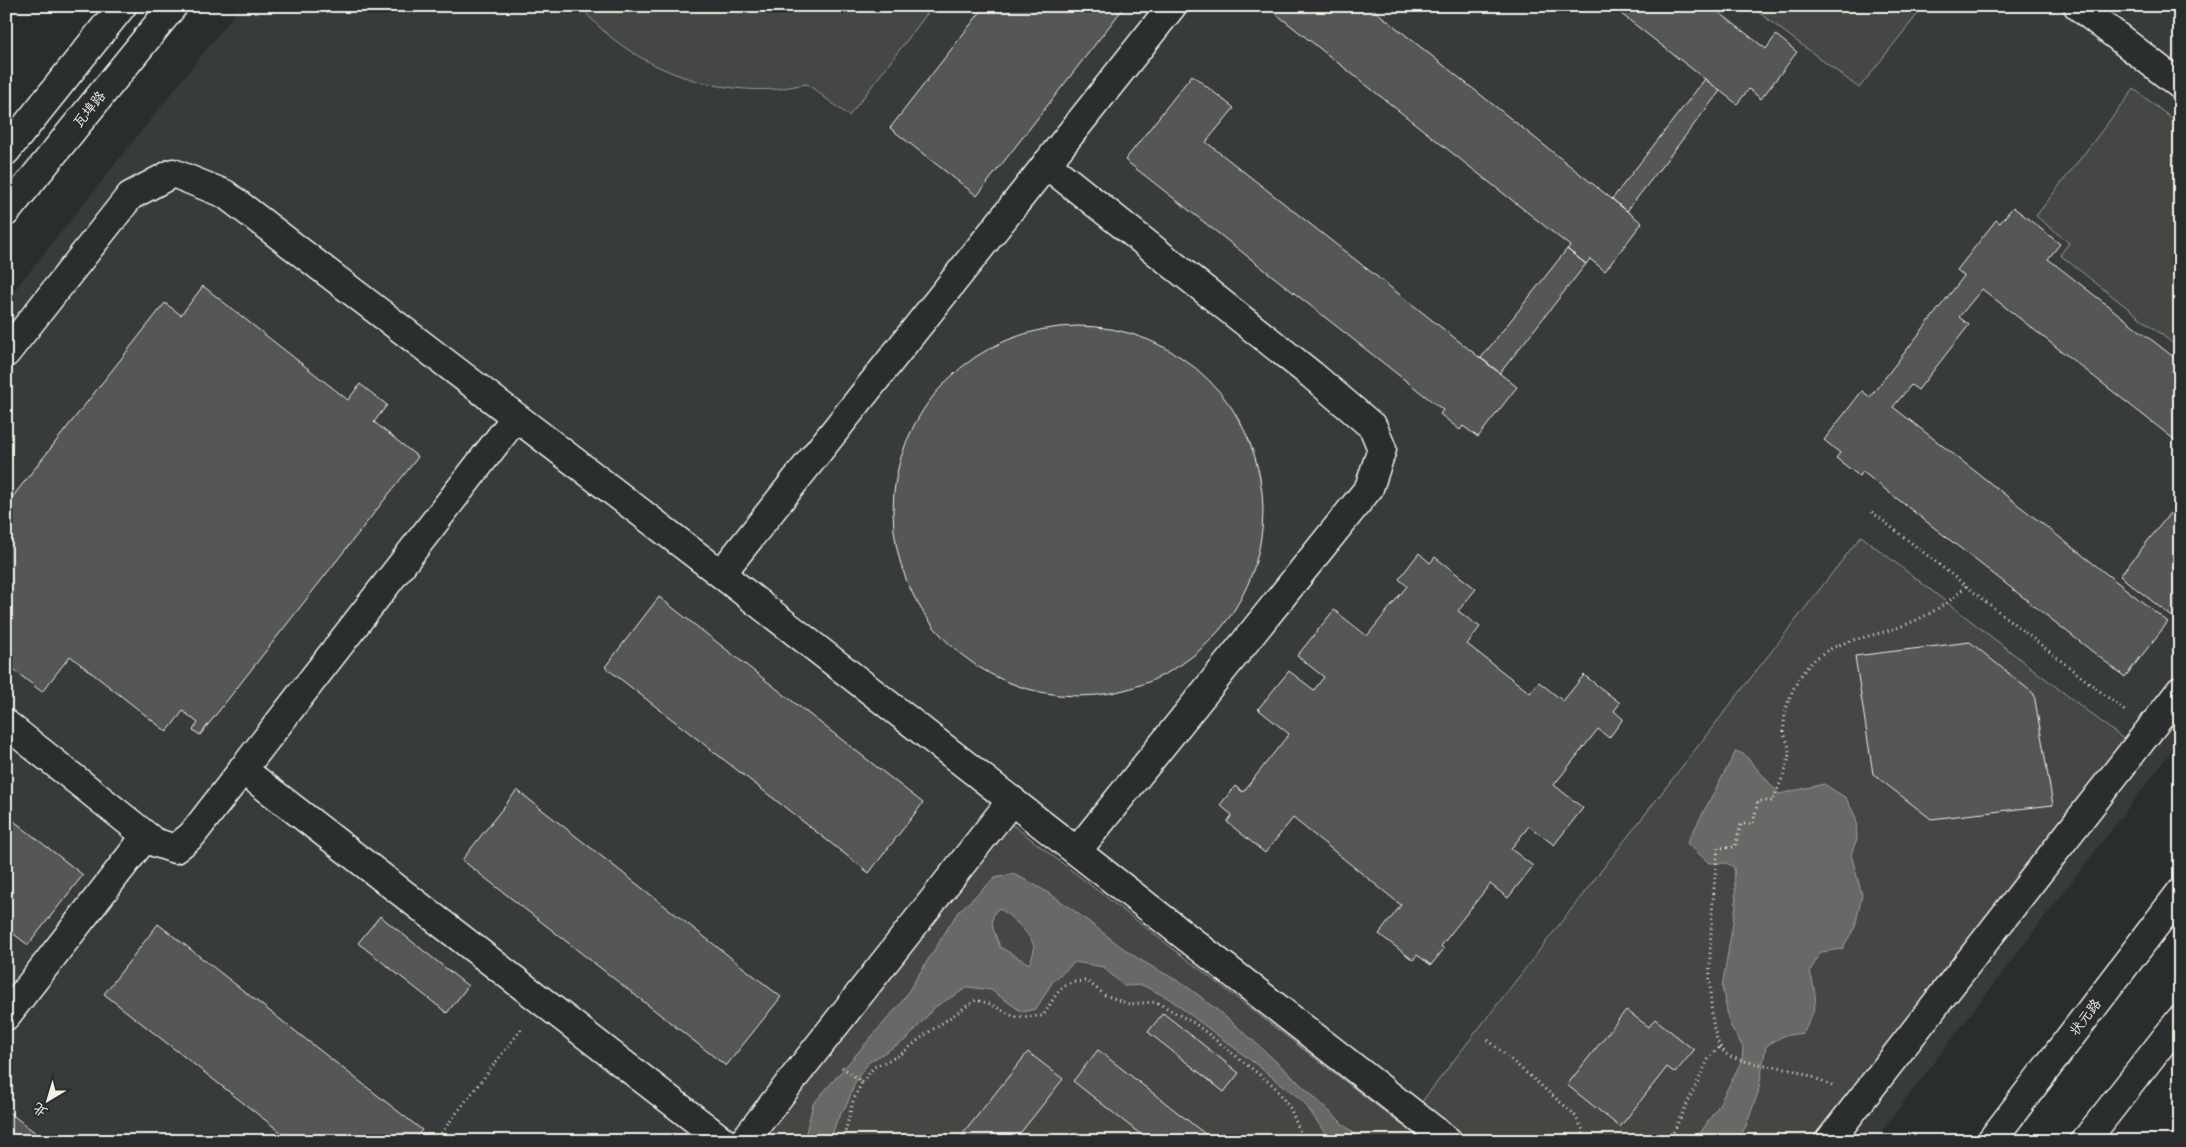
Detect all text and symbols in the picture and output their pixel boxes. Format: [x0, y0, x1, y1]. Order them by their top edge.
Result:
street label: 瓦埠路 [70, 88, 109, 131]
street label: 状元路 [2066, 995, 2105, 1039]
north arrow [22, 1074, 72, 1124]
text: 北 [30, 1099, 51, 1121]

